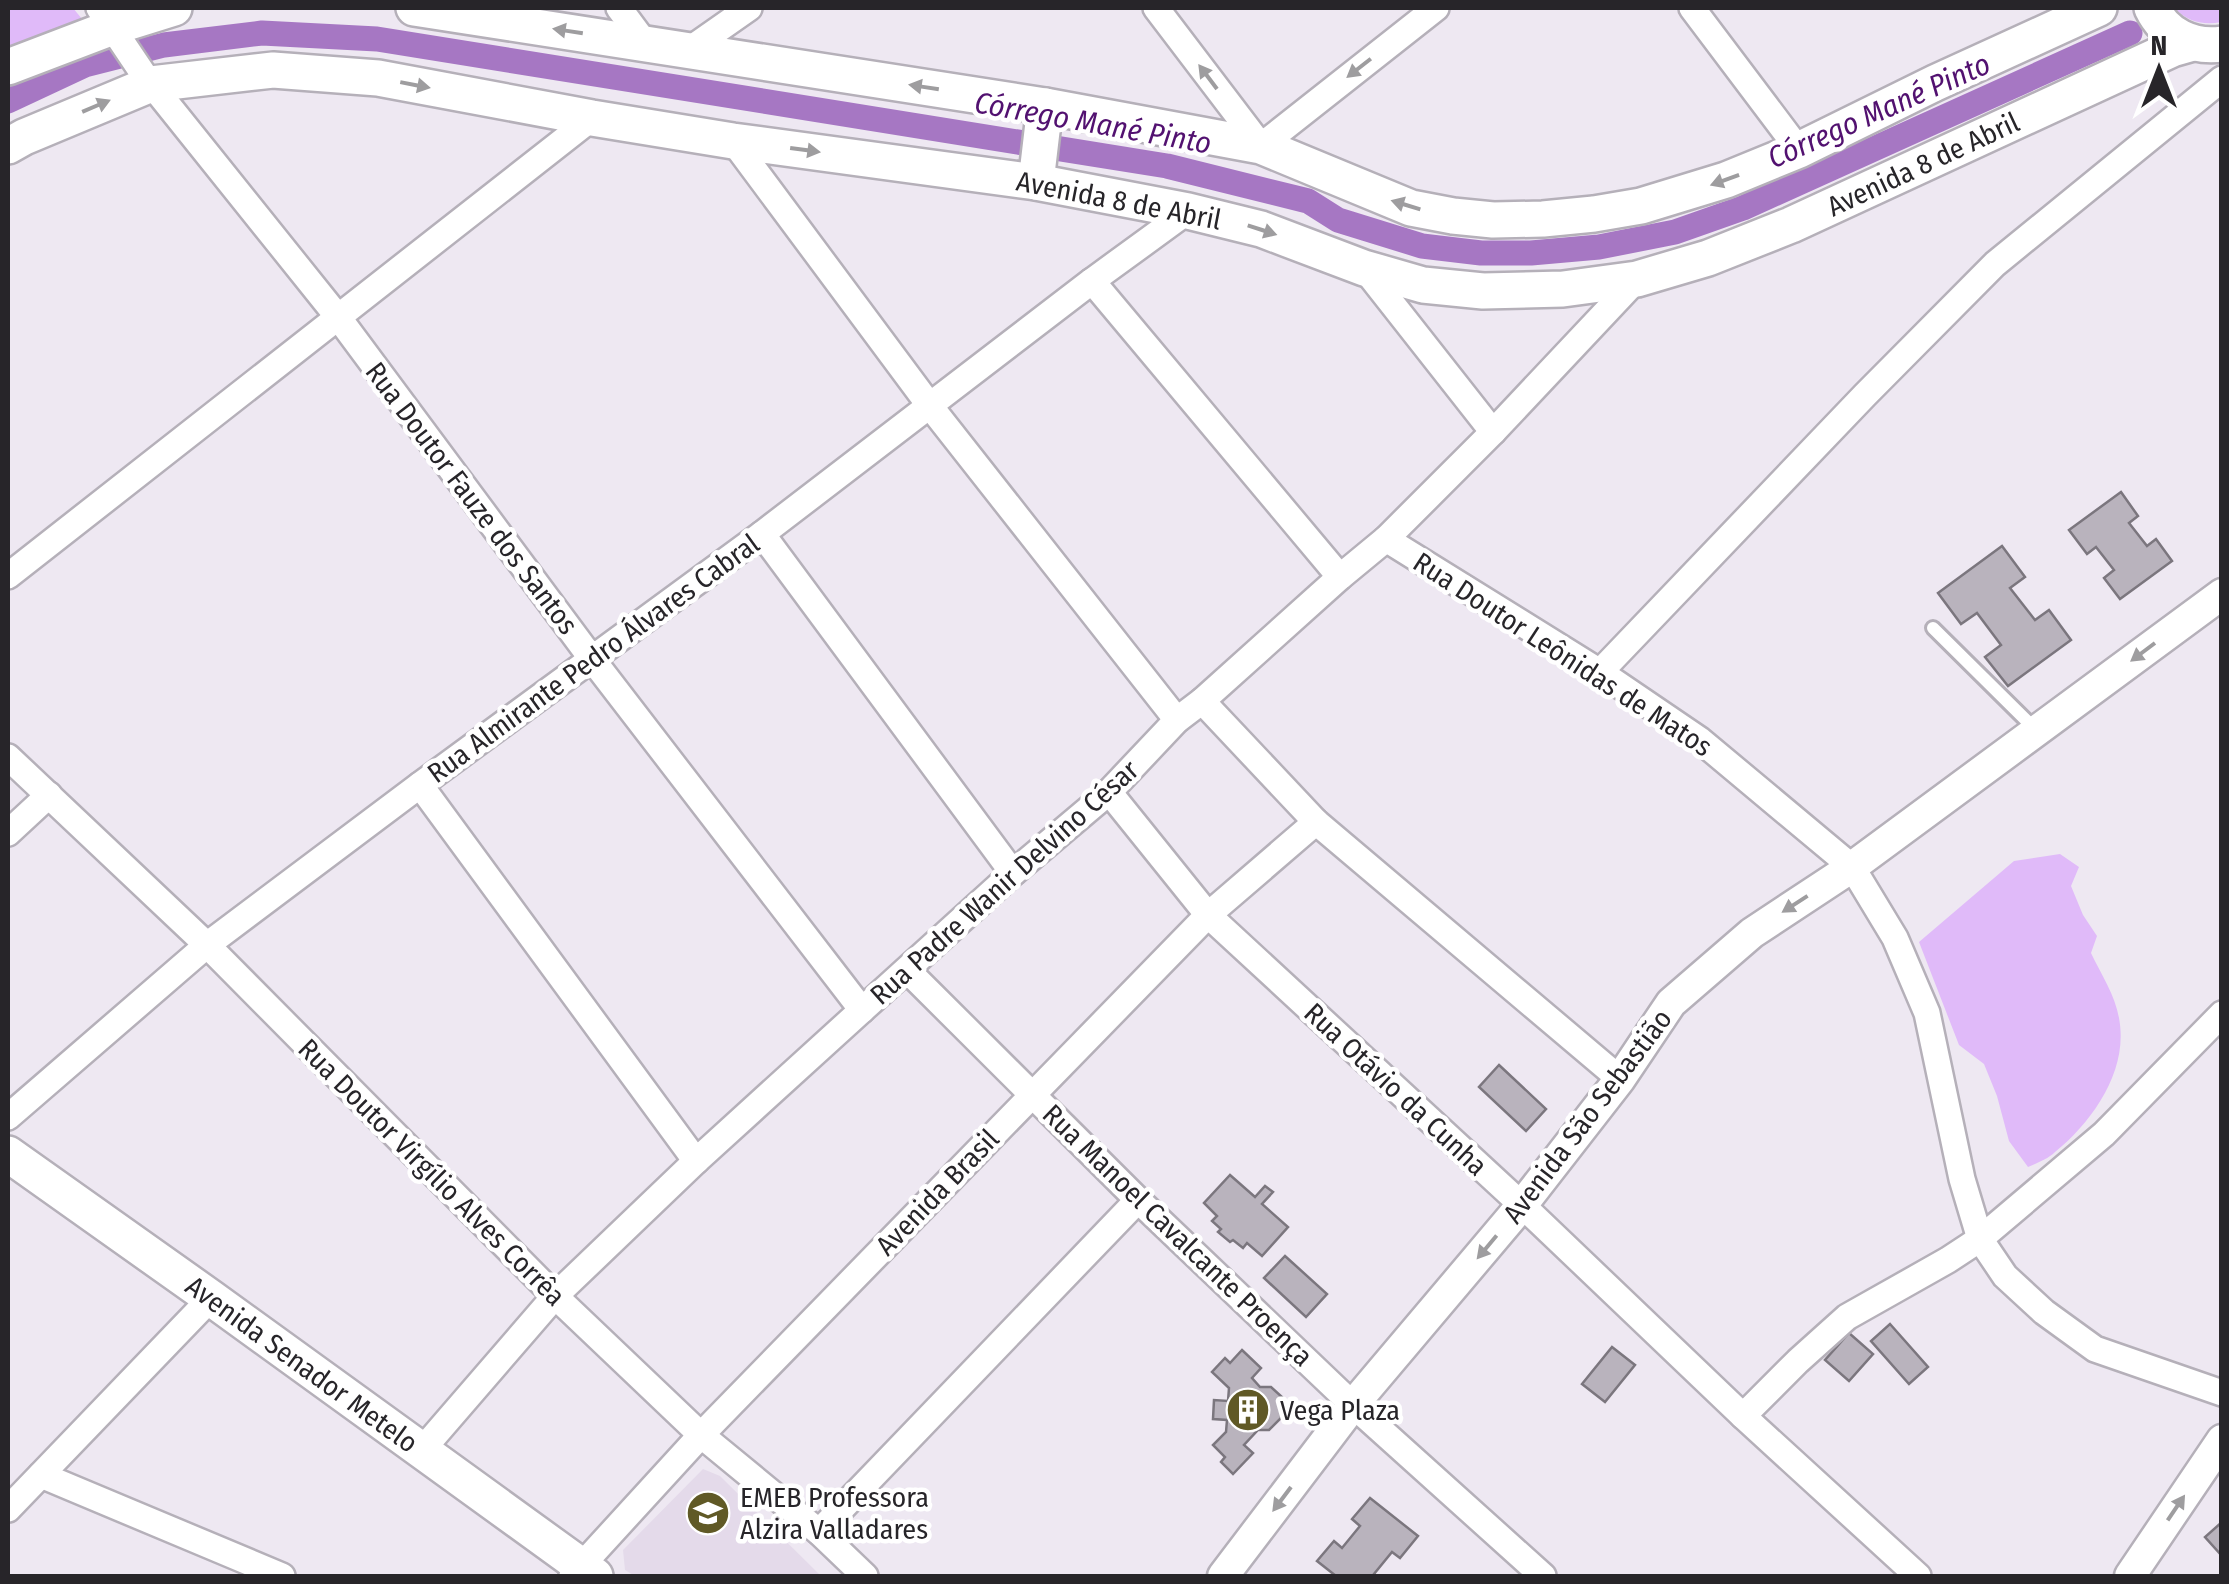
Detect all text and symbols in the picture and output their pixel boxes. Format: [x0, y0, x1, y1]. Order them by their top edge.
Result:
north arrow [2109, 20, 2209, 120]
one-way arrow [552, 22, 583, 38]
text: N [2151, 29, 2167, 62]
water label: Córrego Mané Pinto [1762, 46, 1996, 176]
one-way arrow [1347, 57, 1372, 78]
one-way arrow [1199, 64, 1219, 90]
one-way arrow [400, 78, 431, 93]
one-way arrow [907, 79, 939, 94]
water label: Córrego Mané Pinto [972, 84, 1214, 162]
one-way arrow [81, 98, 111, 114]
street label: Avenida 8 de Abril [1822, 106, 2024, 223]
one-way arrow [789, 143, 821, 159]
street label: Avenida 8 de Abril [1014, 164, 1224, 237]
one-way arrow [1710, 173, 1740, 188]
one-way arrow [1391, 197, 1421, 212]
one-way arrow [1247, 224, 1277, 239]
street label: Rua Doutor Fauze dos Santos [359, 356, 585, 641]
street label: Rua Almirante Pedro Álvares Cabral [421, 527, 765, 790]
street label: Rua Doutor Leônidas de Matos [1407, 545, 1718, 763]
one-way arrow [2130, 642, 2156, 662]
street label: Rua Padre Wanir Delvino César [864, 753, 1145, 1011]
one-way arrow [1781, 895, 1809, 913]
street label: Rua Otávio da Cunha [1297, 996, 1494, 1183]
street label: Avenida São Sebastião [1496, 1003, 1679, 1230]
street label: Rua Doutor Virgílio Alves Corrêa [291, 1032, 572, 1313]
street label: Rua Manoel Cavalcante Proença [1036, 1098, 1319, 1373]
street label: Avenida Brasil [869, 1123, 1006, 1262]
one-way arrow [1477, 1235, 1498, 1260]
street label: Avenida Senador Metelo [179, 1269, 424, 1460]
building icon: Vega Plaza [1225, 1387, 1271, 1433]
place label: Vega Plaza [1280, 1394, 1400, 1427]
place label: EMEB Professora Alzira Valladares [740, 1481, 929, 1546]
one-way arrow [1272, 1486, 1292, 1512]
school or university icon: EMEB Professora Alzira Valladares [685, 1490, 731, 1536]
one-way arrow [2166, 1495, 2184, 1522]

